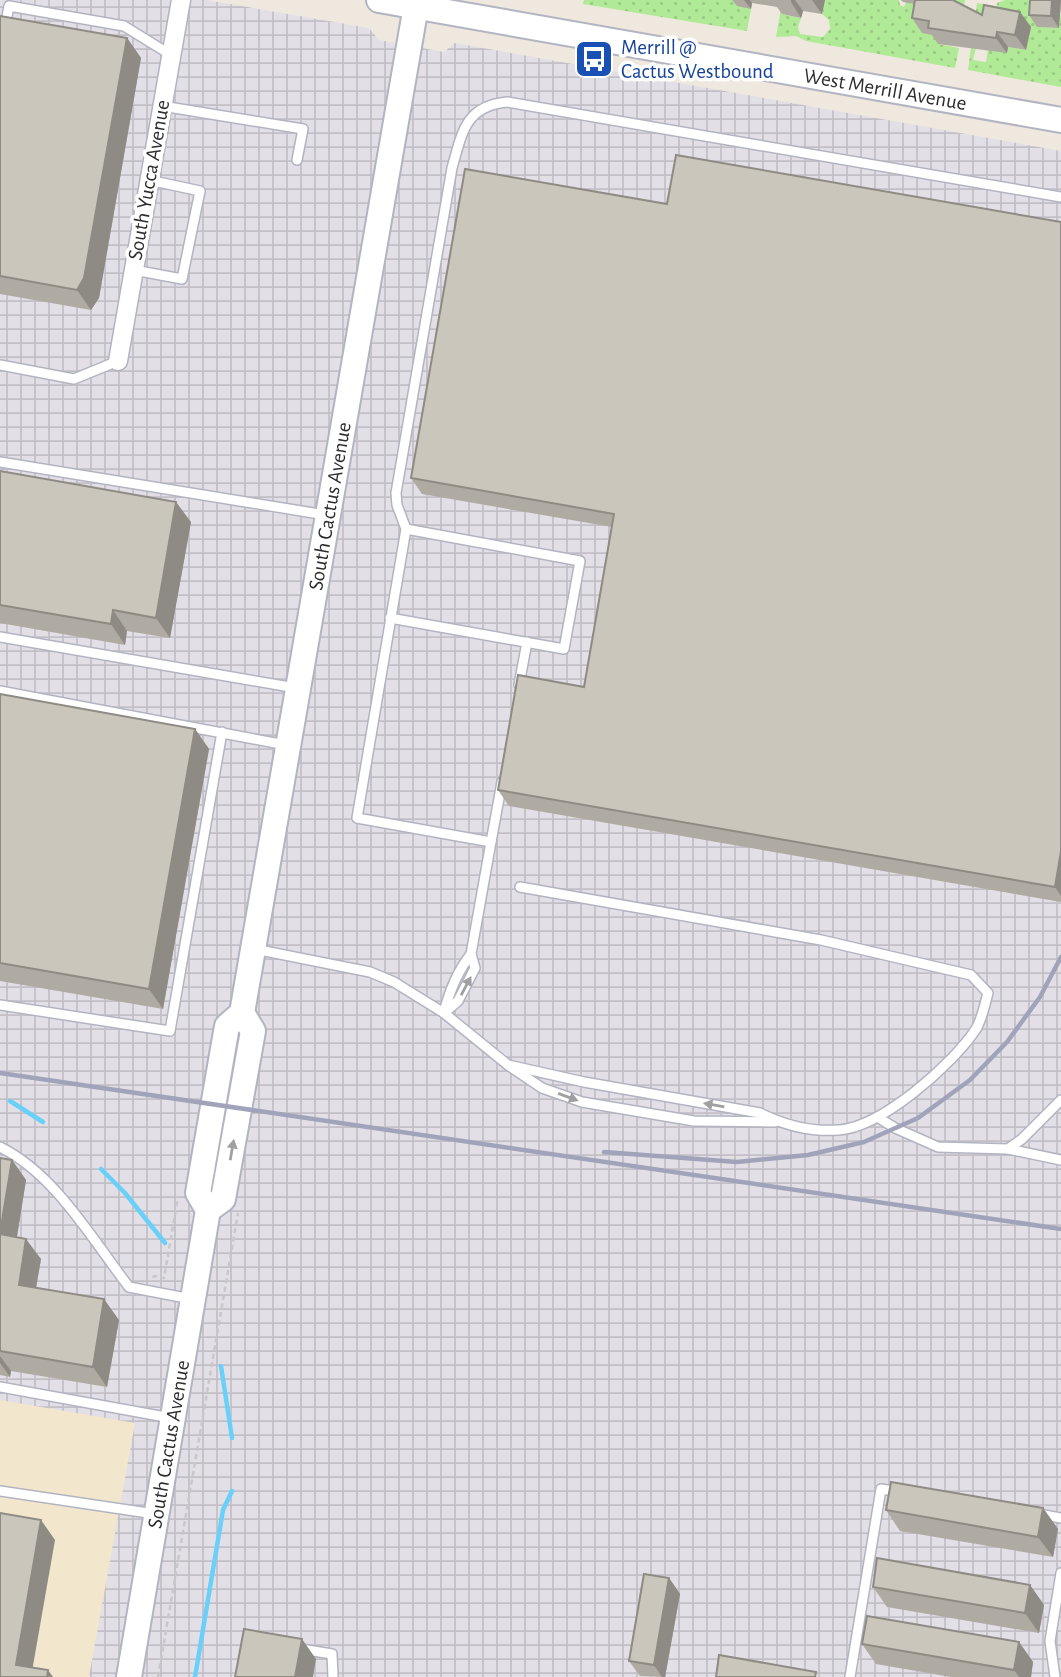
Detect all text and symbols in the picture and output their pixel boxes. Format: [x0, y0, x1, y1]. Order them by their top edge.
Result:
place label: Merrill @ Cactus Westbound [621, 37, 774, 82]
bus stop icon: Merrill @ Cactus Westbound [573, 38, 615, 80]
street label: West Merrill Avenue [802, 64, 968, 114]
street label: South Yucca Avenue [125, 98, 173, 262]
street label: South Cactus Avenue [305, 421, 354, 592]
one-way arrow [460, 976, 471, 996]
one-way arrow [557, 1092, 578, 1103]
one-way arrow [703, 1099, 725, 1110]
one-way arrow [227, 1139, 238, 1161]
street label: South Cactus Avenue [144, 1359, 193, 1530]

